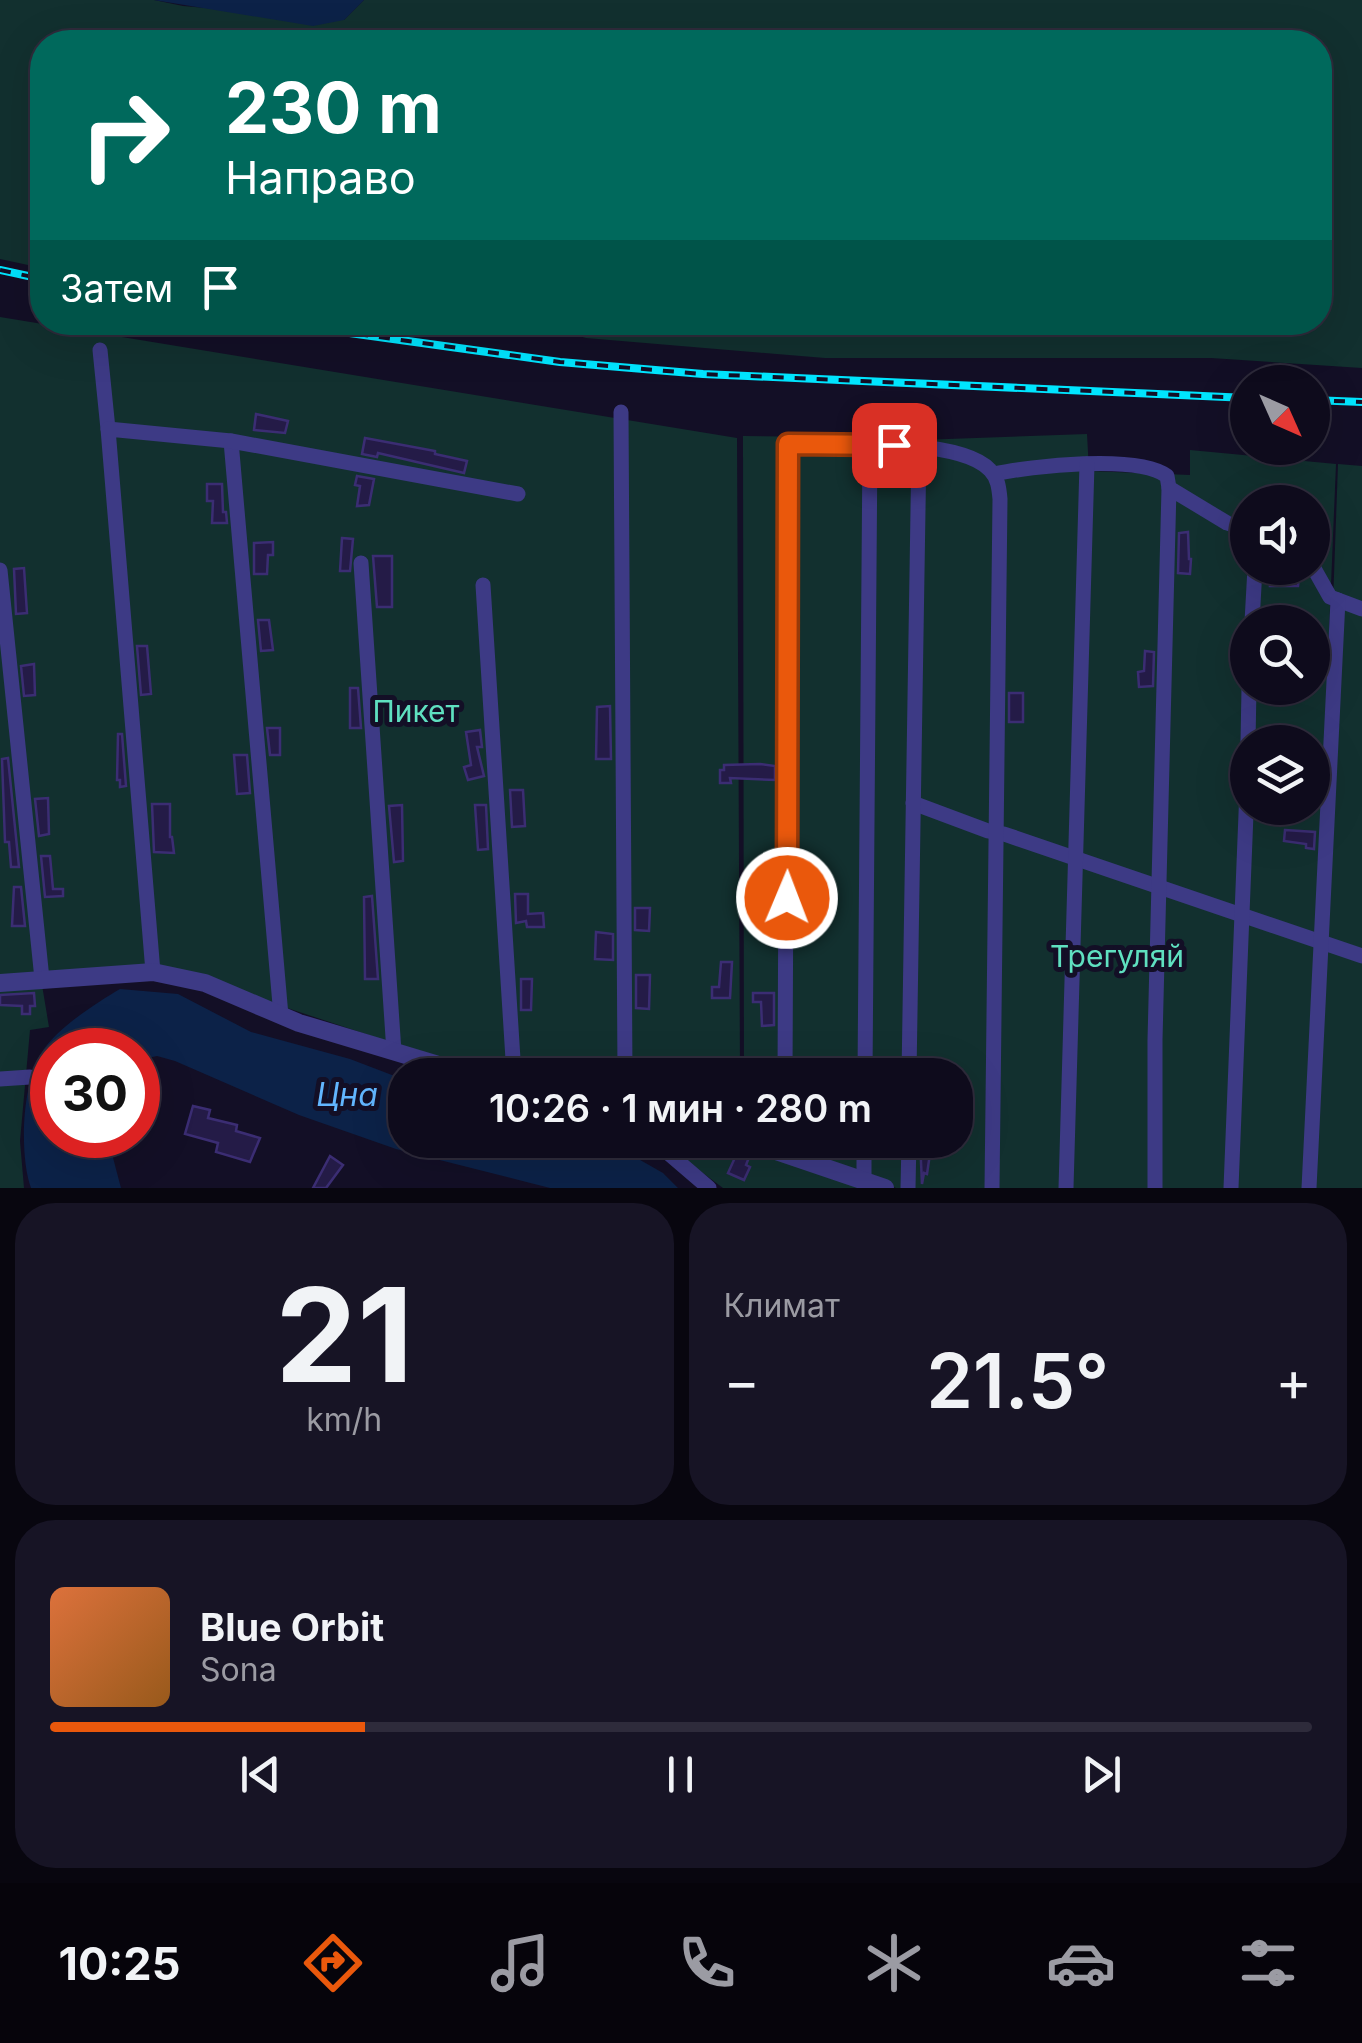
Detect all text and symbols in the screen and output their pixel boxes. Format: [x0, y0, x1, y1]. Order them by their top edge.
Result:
text: 230 m [225, 65, 442, 150]
icon: right [60, 70, 190, 200]
text: Направо [225, 150, 416, 205]
icon: arrive [193, 260, 248, 315]
text: Затем [60, 265, 173, 311]
north arrow [1230, 365, 1330, 465]
map controls [1230, 365, 1330, 825]
pin [852, 403, 937, 488]
icon: arrive [867, 418, 922, 473]
button: sound [1230, 485, 1330, 585]
button: search [1230, 605, 1330, 705]
park label: Пикет [372, 693, 460, 729]
button: layers [1230, 725, 1330, 825]
position arrow [735, 846, 839, 950]
park label: Трегуляй [1050, 938, 1184, 974]
speed limit sign: 30 [30, 1028, 160, 1158]
water label: Цна [316, 1075, 378, 1114]
text: 10:26 · 1 мин · 280 m [489, 1085, 872, 1131]
text: 21 [275, 1256, 413, 1413]
text: Климат [724, 1286, 840, 1325]
text: 21.5° [926, 1335, 1109, 1426]
text: − [724, 1348, 760, 1414]
text: + [1276, 1348, 1312, 1414]
text: km/h [306, 1400, 382, 1439]
text: Blue Orbit [200, 1604, 384, 1650]
text: Sona [200, 1650, 277, 1689]
icon: previous [233, 1747, 288, 1802]
icon: pause [653, 1747, 708, 1802]
icon: next [1074, 1747, 1129, 1802]
icon: directions [298, 1928, 368, 1998]
icon: music [485, 1928, 555, 1998]
icon: phone [672, 1928, 742, 1998]
icon: climate [859, 1928, 929, 1998]
icon: car [1046, 1928, 1116, 1998]
icon: filters [1233, 1928, 1303, 1998]
text: 10:25 [59, 1936, 180, 1991]

